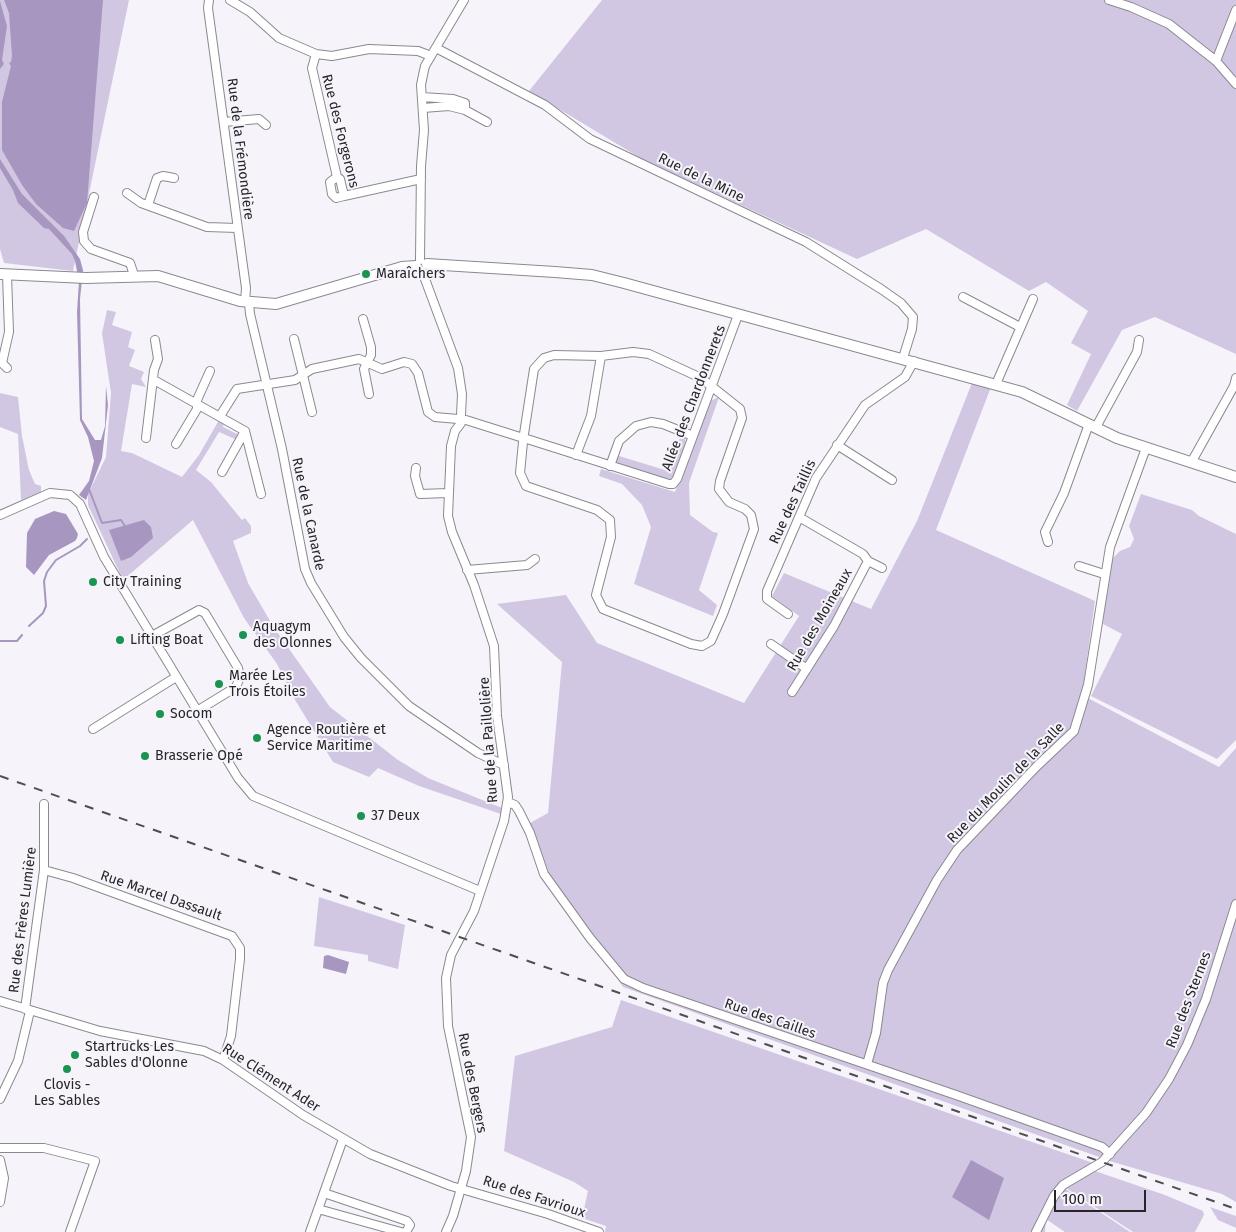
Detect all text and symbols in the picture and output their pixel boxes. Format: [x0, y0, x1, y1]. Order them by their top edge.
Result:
street label: Rue des Forgerons [318, 72, 362, 190]
street label: Rue de la Frémondière [223, 77, 257, 221]
street label: Rue de la Mine [655, 150, 747, 206]
place label: Maraîchers [376, 266, 445, 282]
marker: Maraîchers [360, 268, 372, 280]
street label: Allée des Chardonnerets [658, 323, 730, 473]
street label: Rue de la Canarde [288, 456, 328, 572]
street label: Rue des Taillis [766, 457, 820, 547]
street label: Rue des Moineaux [784, 566, 856, 674]
place label: City Training [103, 574, 181, 590]
marker: City Training [87, 576, 99, 588]
place label: Aquagym des Olonnes [253, 619, 332, 652]
marker: Aquagym des Olonnes [237, 629, 249, 641]
place label: Lifting Boat [130, 632, 203, 648]
marker: Lifting Boat [114, 634, 126, 646]
place label: Marée Les Trois Étoiles [229, 668, 306, 700]
street label: Rue de la Paillolière [476, 676, 502, 804]
marker: Marée Les Trois Étoiles [213, 678, 225, 690]
place label: Socom [170, 706, 212, 722]
marker: Socom [154, 708, 166, 720]
street label: Rue du Moulin de la Salle [944, 719, 1068, 847]
place label: Agence Routière et Service Maritime [267, 722, 386, 754]
marker: Agence Routière et Service Maritime [251, 732, 263, 744]
place label: Brasserie Opé [155, 748, 243, 764]
marker: Brasserie Opé [139, 750, 151, 762]
place label: 37 Deux [371, 808, 419, 824]
marker: 37 Deux [355, 810, 367, 822]
street label: Rue des Frères Lumière [6, 846, 40, 994]
street label: Rue Marcel Dassault [98, 867, 224, 925]
street label: Rue des Sternes [1163, 949, 1215, 1051]
street label: Rue des Cailles [722, 995, 818, 1043]
street label: Rue des Bergers [454, 1031, 490, 1135]
place label: Startrucks Les Sables d'Olonne [85, 1039, 188, 1072]
street label: Rue Clément Ader [219, 1040, 323, 1116]
marker: Startrucks Les Sables d'Olonne [69, 1049, 81, 1061]
marker: Clovis - Les Sables [61, 1063, 73, 1075]
place label: Clovis - Les Sables [34, 1077, 100, 1110]
street label: Rue des Favrioux [481, 1172, 587, 1222]
scale bar [1056, 1180, 1148, 1212]
text: 100 m [1062, 1190, 1102, 1208]

